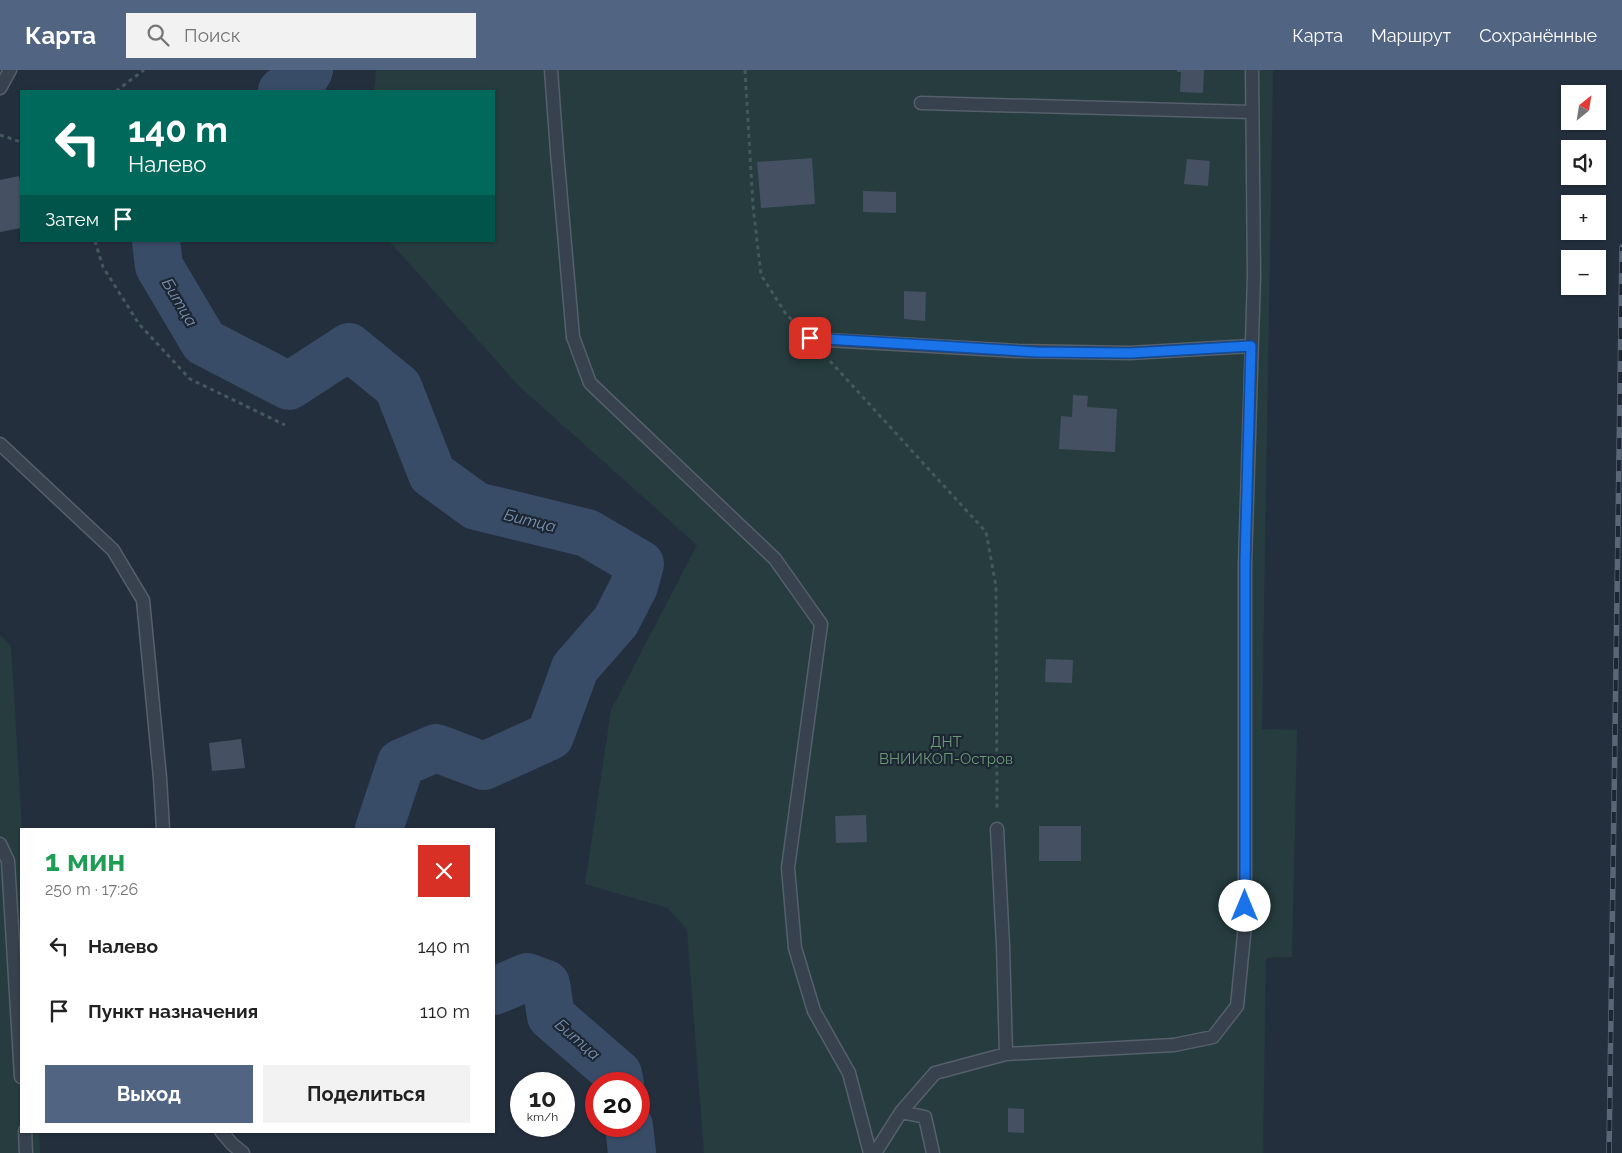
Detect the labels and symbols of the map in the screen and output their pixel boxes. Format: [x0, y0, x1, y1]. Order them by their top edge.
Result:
north arrow [1561, 85, 1606, 130]
water label: Битца [158, 275, 202, 330]
pin [789, 317, 831, 359]
water label: Битца [502, 505, 558, 536]
park label: ДНТ ВНИИКОП-Остров [879, 733, 1013, 768]
position arrow [1218, 879, 1270, 931]
water label: Битца [551, 1015, 604, 1064]
speed limit sign: 20 [585, 1072, 650, 1137]

